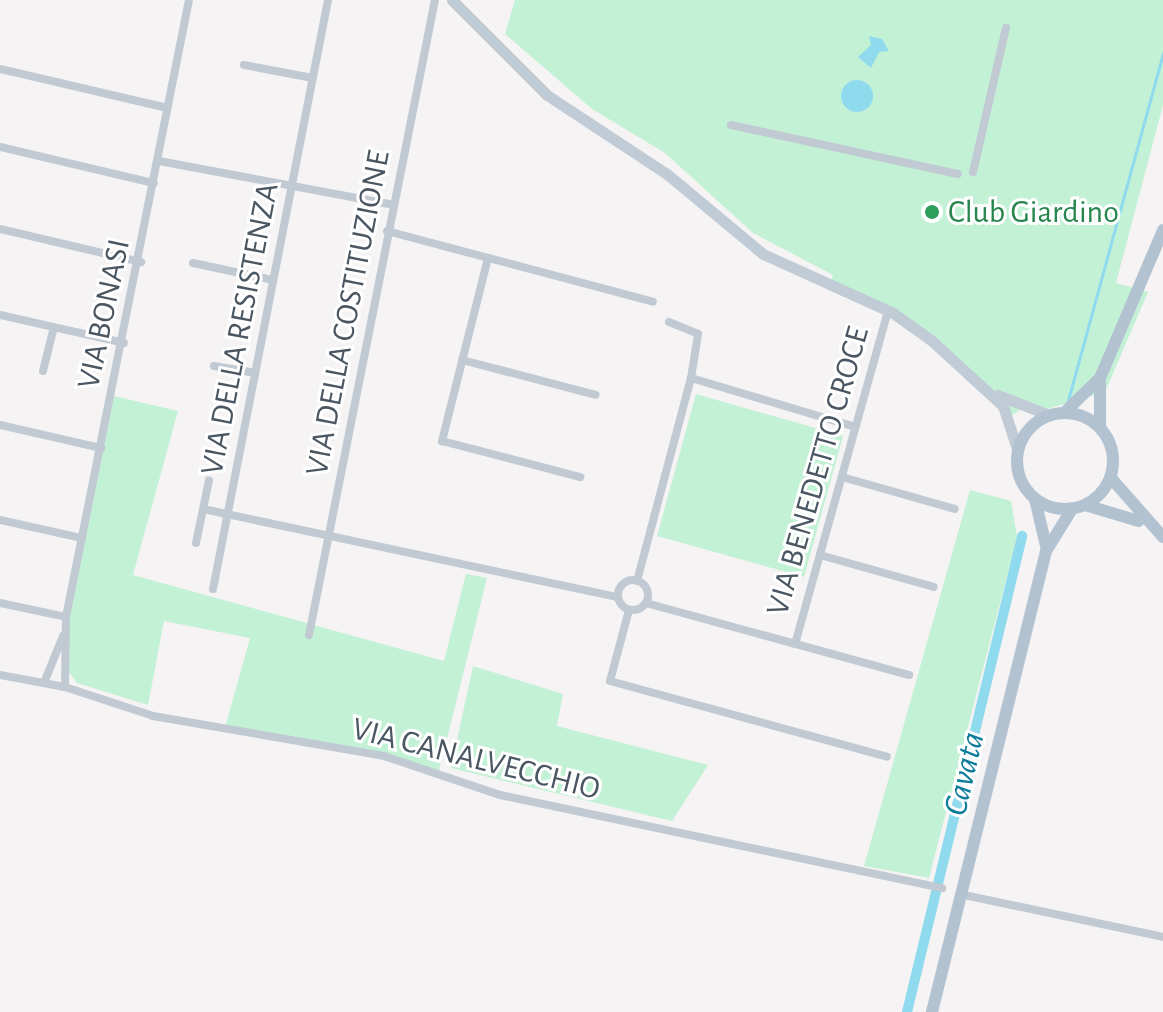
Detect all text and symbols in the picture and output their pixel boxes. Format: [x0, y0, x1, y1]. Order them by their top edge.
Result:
street label: VIA DELLA COSTITUZIONE [298, 147, 398, 479]
street label: VIA DELLA RESISTENZA [193, 180, 287, 478]
place label: Club Giardino [948, 193, 1119, 231]
marker: Club Giardino [923, 203, 941, 221]
street label: VIA BONASI [69, 236, 139, 392]
street label: VIA BENEDETTO CROCE [758, 322, 878, 620]
street label: VIA CANALVECCHIO [348, 710, 604, 808]
water label: Cavata [936, 728, 994, 820]

